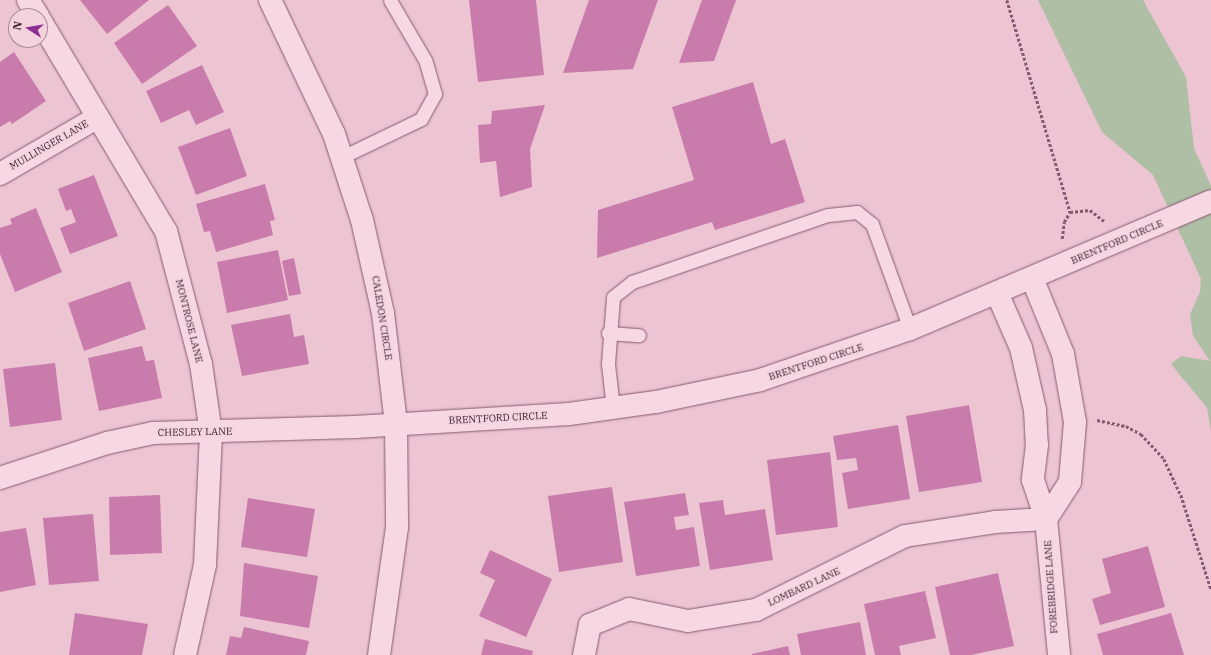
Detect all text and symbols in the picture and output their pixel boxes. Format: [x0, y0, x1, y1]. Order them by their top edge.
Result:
north arrow [8, 8, 48, 48]
text: N [9, 20, 25, 31]
street label: MULLINGER LANE [7, 118, 91, 172]
street label: BRENTFORD CIRCLE [1069, 217, 1165, 267]
street label: CALEDON CIRCLE [369, 275, 395, 361]
street label: MONTROSE LANE [173, 278, 205, 364]
street label: BRENTFORD CIRCLE [767, 341, 865, 383]
street label: BRENTFORD CIRCLE [448, 409, 548, 427]
street label: CHESLEY LANE [158, 425, 232, 439]
street label: FOREBRIDGE LANE [1042, 540, 1060, 634]
street label: LOMBARD LANE [766, 565, 842, 609]

